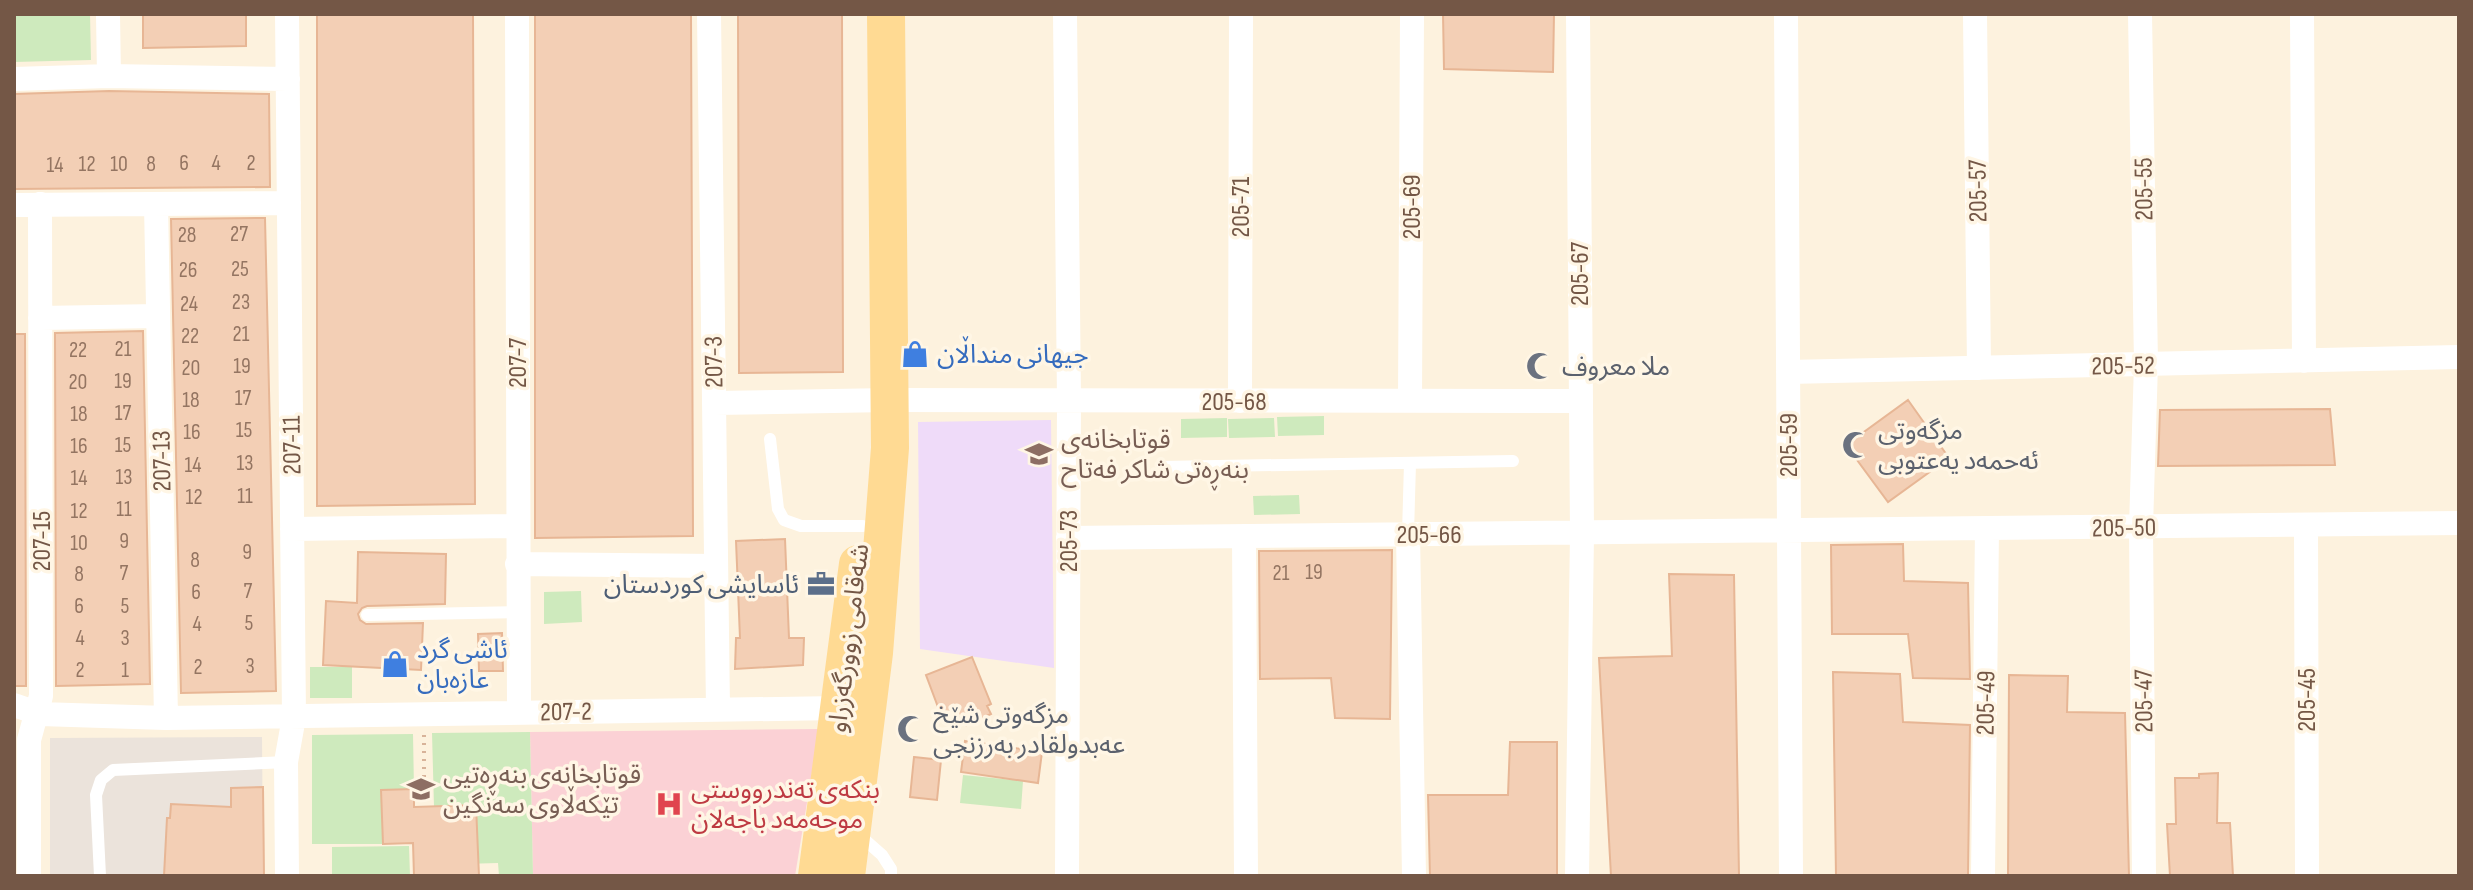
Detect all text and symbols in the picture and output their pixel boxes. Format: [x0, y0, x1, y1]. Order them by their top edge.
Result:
house number: 6 [179, 150, 189, 177]
house number: 4 [211, 150, 221, 177]
house number: 2 [246, 150, 256, 177]
house number: 12 [78, 151, 96, 178]
house number: 10 [110, 151, 128, 178]
house number: 8 [146, 151, 156, 178]
house number: 14 [47, 152, 63, 179]
street label: 205-55 [2128, 157, 2161, 221]
street label: 205-57 [1962, 159, 1995, 223]
street label: 205-69 [1397, 174, 1428, 240]
street label: 205-71 [1226, 177, 1257, 237]
house number: 27 [230, 221, 248, 248]
house number: 28 [178, 222, 196, 249]
street label: 205-67 [1565, 241, 1596, 306]
house number: 25 [231, 256, 249, 283]
house number: 26 [179, 257, 197, 284]
house number: 23 [232, 289, 250, 316]
house number: 24 [180, 291, 198, 318]
house number: 21 [233, 321, 250, 348]
house number: 22 [181, 323, 199, 350]
house number: 21 [115, 336, 132, 363]
street label: 207-3 [699, 336, 730, 388]
place label: جیهانی منداڵان [937, 336, 1089, 371]
house number: 22 [69, 337, 87, 364]
street label: 207-7 [503, 337, 534, 388]
shop icon: جیهانی منداڵان [900, 339, 930, 369]
street label: 205-52 [2091, 350, 2155, 383]
mosque icon: ملا معروف [1525, 351, 1555, 381]
place label: ملا معروف [1562, 352, 1670, 383]
house number: 19 [233, 353, 251, 380]
house number: 20 [182, 355, 200, 382]
house number: 19 [114, 368, 132, 395]
house number: 20 [69, 369, 87, 396]
house number: 17 [235, 385, 251, 412]
house number: 18 [182, 387, 200, 414]
street label: 205-68 [1201, 387, 1267, 418]
house number: 17 [115, 400, 131, 427]
house number: 18 [70, 401, 88, 428]
street label: 205-59 [1774, 413, 1805, 477]
street label: 207-11 [276, 415, 309, 475]
place label: مزگەوتی ئەحمەد یەعتوبی [1878, 416, 2039, 477]
house number: 15 [236, 417, 252, 444]
house number: 16 [183, 419, 201, 446]
place label: قوتابخانەی بنەڕەتی شاكر فەتاح [1061, 425, 1249, 491]
street label: 207-13 [146, 430, 179, 492]
mosque icon: مزگەوتی ئەحمەد یەعتوبی [1841, 430, 1871, 460]
house number: 15 [115, 432, 131, 459]
house number: 16 [70, 433, 88, 460]
school or university icon: قوتابخانەی بنەڕەتی شاكر فەتاح [1024, 439, 1054, 469]
house number: 13 [237, 450, 253, 477]
house number: 14 [185, 452, 201, 479]
house number: 13 [116, 464, 132, 491]
house number: 14 [71, 465, 87, 492]
house number: 11 [237, 483, 253, 510]
house number: 12 [185, 484, 203, 511]
house number: 11 [116, 496, 132, 523]
house number: 12 [70, 498, 88, 525]
street label: 205-73 [1054, 510, 1085, 572]
street label: 207-15 [27, 511, 58, 571]
street label: 205-50 [2092, 512, 2156, 545]
street label: 205-66 [1396, 520, 1462, 551]
house number: 9 [119, 528, 129, 555]
house number: 10 [70, 530, 88, 557]
house number: 9 [242, 539, 252, 566]
street label: شەقامی زوورگەزراو [823, 542, 876, 734]
house number: 8 [190, 547, 200, 574]
house number: 19 [1305, 559, 1323, 586]
house number: 7 [120, 560, 129, 587]
house number: 21 [1273, 560, 1290, 587]
house number: 8 [74, 561, 84, 588]
office icon: ئاسایشی كوردستان [806, 569, 836, 599]
place label: ئاسایشی كوردستان [604, 570, 799, 601]
house number: 7 [244, 578, 253, 605]
house number: 6 [191, 579, 201, 606]
house number: 6 [74, 593, 84, 620]
house number: 5 [121, 593, 130, 620]
house number: 5 [245, 610, 254, 637]
house number: 4 [192, 611, 202, 638]
house number: 4 [75, 625, 85, 652]
house number: 3 [120, 625, 130, 652]
place label: ئاشی گرد عازه‌بان [417, 635, 508, 696]
shop icon: ئاشی گرد عازه‌بان [380, 649, 410, 679]
house number: 3 [245, 653, 255, 680]
house number: 2 [193, 654, 203, 681]
house number: 2 [75, 657, 85, 684]
house number: 1 [121, 657, 129, 684]
street label: 205-47 [2128, 668, 2161, 733]
street label: 205-45 [2292, 668, 2323, 732]
street label: 205-49 [1970, 670, 2003, 736]
street label: 207-2 [540, 697, 592, 728]
place label: مزگەوتی شێخ عەبدولقادر بەرزنجی [933, 700, 1125, 761]
mosque icon: مزگەوتی شێخ عەبدولقادر بەرزنجی [896, 714, 926, 744]
place label: قوتابخانەی بنەڕەتیی تێکەڵاوی سەنگین [443, 760, 641, 821]
school or university icon: قوتابخانەی بنەڕەتیی تێکەڵاوی سەنگین [406, 774, 436, 804]
place label: بنکەی تەندرووستی موحەمەد باجەلان [691, 775, 880, 836]
hospital icon: بنکەی تەندرووستی موحەمەد باجەلان [654, 789, 684, 819]

